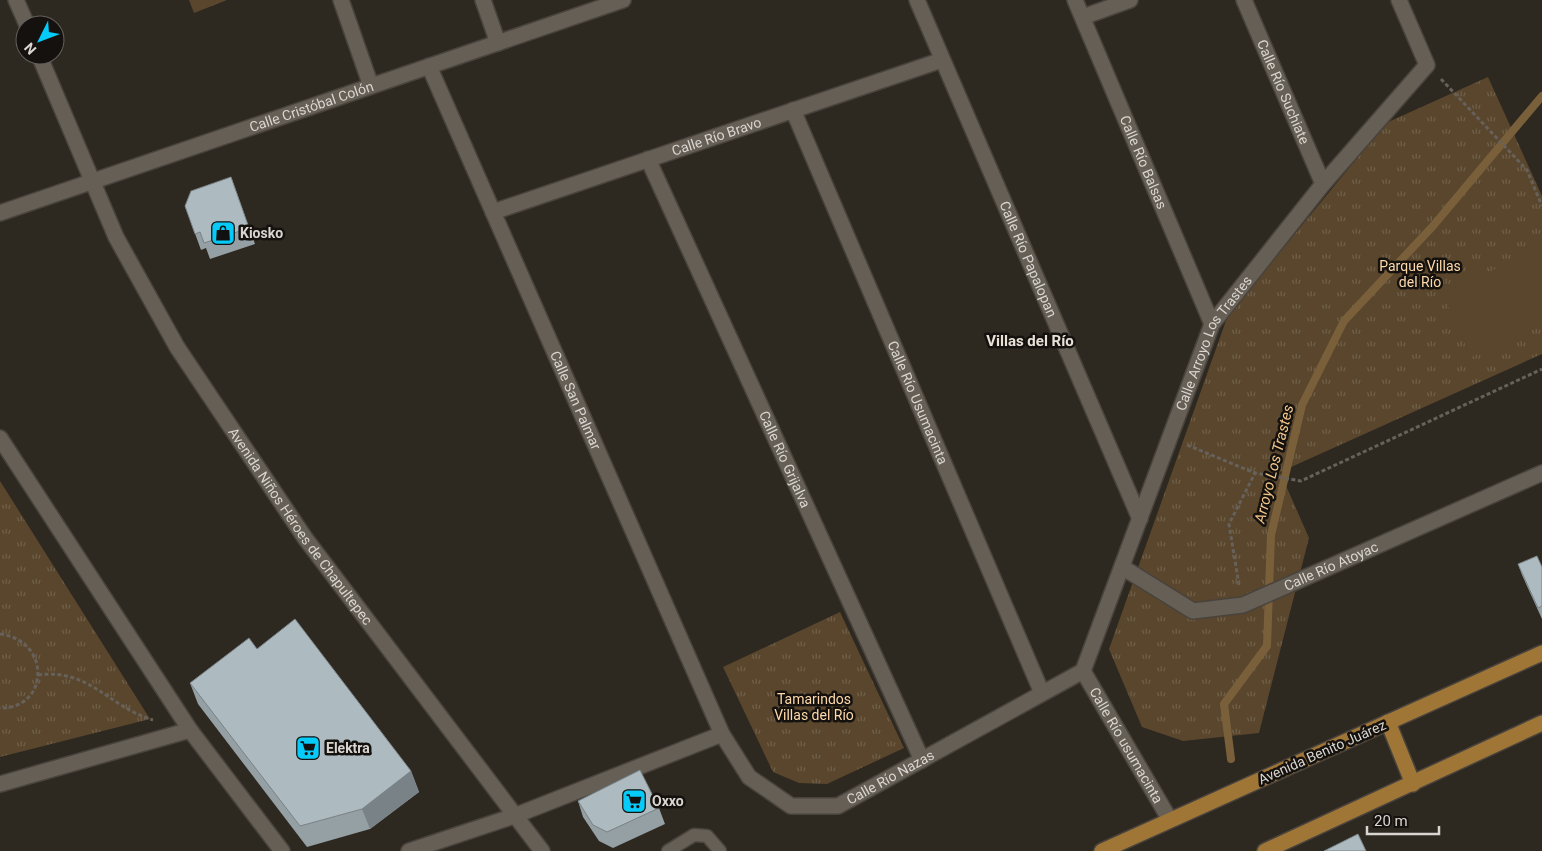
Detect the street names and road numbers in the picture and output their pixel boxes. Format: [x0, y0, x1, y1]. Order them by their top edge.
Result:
street label: Calle Río Suchiate [1254, 37, 1313, 147]
street label: Calle Cristóbal Colón [247, 78, 375, 135]
street label: Calle Río Balsas [1117, 113, 1170, 211]
street label: Calle Río Bravo [670, 114, 763, 159]
street label: Calle Río Papalopan [996, 199, 1060, 319]
street label: Calle Arroyo Los Trastes [1172, 272, 1255, 413]
street label: Calle Río Usumacinta [884, 338, 951, 467]
street label: Calle San Palmar [547, 348, 604, 452]
street label: Calle Río Grijalva [756, 408, 814, 510]
street label: Avenida Niños Héroes de Chapultepec [225, 424, 376, 628]
street label: Calle Río Atoyac [1282, 538, 1380, 594]
street label: Calle Río usumacinta [1086, 685, 1166, 806]
street label: Avenida Benito Juárez [1256, 717, 1388, 787]
street label: Calle Río Nazas [844, 747, 937, 808]

